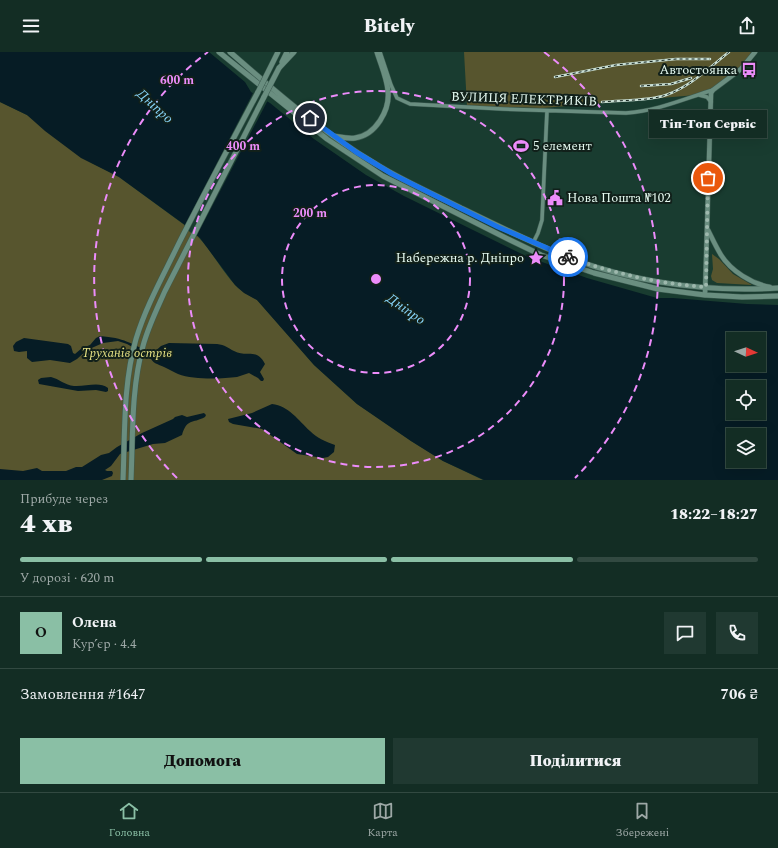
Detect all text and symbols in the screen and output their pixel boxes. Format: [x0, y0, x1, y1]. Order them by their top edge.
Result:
text: Bitely [364, 13, 414, 40]
icon: menu [20, 15, 42, 37]
icon: share [736, 15, 758, 37]
place label: Автостоянка [660, 60, 738, 80]
bus stop icon: Автостоянка [740, 61, 758, 79]
text: 600 m [160, 71, 194, 90]
water label: Дніпро [131, 83, 178, 128]
street label: ВУЛИЦЯ ЕЛЕКТРИКІВ [451, 86, 597, 112]
pin [293, 101, 327, 135]
icon: home [299, 107, 321, 129]
callout: Тіп-Топ Сервіс [649, 110, 767, 138]
text: Тіп-Топ Сервіс [660, 114, 756, 134]
place label: 5 елемент [533, 136, 592, 156]
text: 400 m [226, 137, 260, 156]
sports icon: 5 елемент [512, 137, 530, 155]
pin [691, 161, 725, 195]
icon: bag [697, 167, 719, 189]
place label: Нова Пошта №102 [567, 188, 671, 208]
public building icon: Нова Пошта №102 [546, 189, 564, 207]
text: 200 m [293, 204, 327, 223]
courier [548, 237, 588, 277]
icon: bike [557, 246, 579, 268]
place label: Набережна р. Дніпро [396, 248, 524, 268]
place icon: Набережна р. Дніпро [527, 249, 545, 267]
centre of rings [369, 272, 383, 286]
water label: Дніпро [381, 287, 430, 330]
north arrow [726, 332, 766, 372]
map controls [726, 332, 766, 468]
park label: Труханів острів [82, 343, 172, 363]
button: locate [726, 380, 766, 420]
button: layers [726, 428, 766, 468]
text: Прибуде через [20, 489, 108, 509]
text: 18:22–18:27 [670, 503, 758, 526]
text: 4 хв [20, 504, 72, 544]
text: У дорозі · 620 m [20, 568, 114, 588]
text: Олена [72, 611, 117, 634]
button: chat [664, 612, 706, 654]
button: phone [716, 612, 758, 654]
text: О [35, 621, 47, 644]
text: Кур’єр · 4.4 [72, 634, 137, 654]
text: Замовлення #1647 [20, 683, 146, 706]
text: 706 ₴ [721, 683, 758, 706]
button: Допомога [20, 738, 385, 784]
button: Поділитися [393, 738, 758, 784]
tab: Головна [109, 800, 150, 841]
tab: Карта [368, 800, 398, 841]
tab: Збережені [615, 800, 669, 841]

